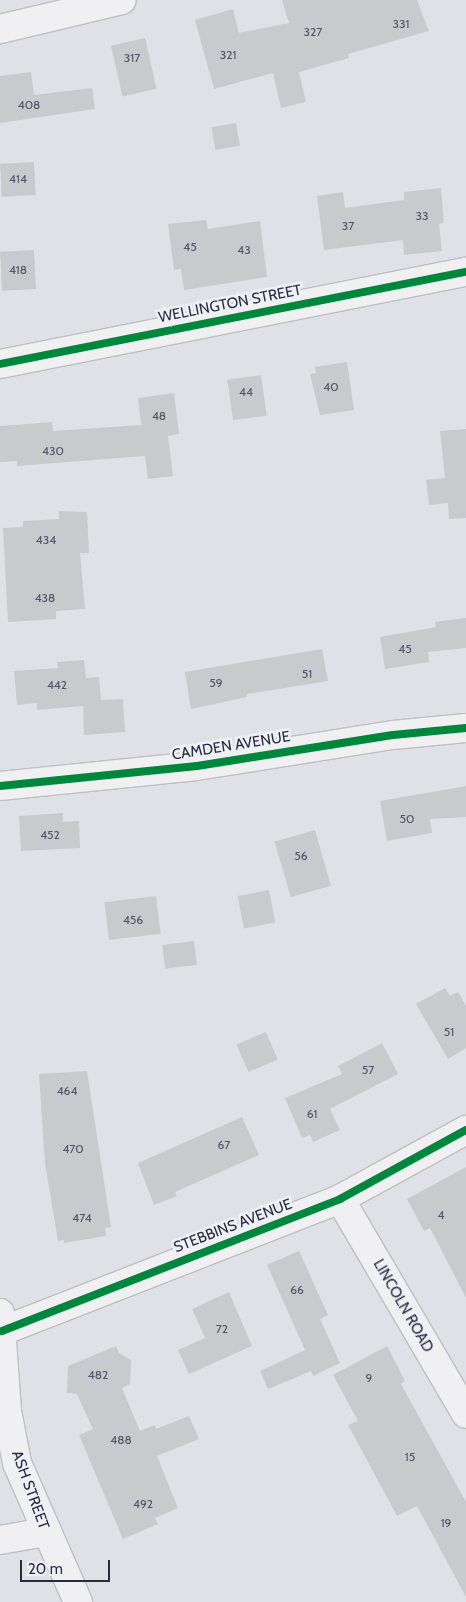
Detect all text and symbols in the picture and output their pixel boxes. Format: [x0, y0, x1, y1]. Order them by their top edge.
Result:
house number: 331 [393, 17, 409, 31]
house number: 327 [304, 25, 322, 39]
house number: 321 [220, 48, 236, 62]
house number: 317 [124, 51, 140, 65]
house number: 408 [18, 98, 40, 112]
house number: 414 [9, 172, 27, 186]
house number: 33 [416, 209, 428, 223]
house number: 37 [342, 219, 354, 233]
house number: 45 [183, 240, 197, 254]
house number: 43 [237, 243, 251, 257]
house number: 418 [9, 263, 27, 277]
street label: WELLINGTON STREET [157, 281, 303, 327]
house number: 40 [323, 380, 339, 394]
house number: 44 [239, 385, 253, 399]
house number: 48 [152, 409, 166, 423]
house number: 430 [42, 444, 64, 458]
house number: 434 [36, 533, 56, 547]
house number: 438 [35, 591, 55, 605]
house number: 45 [398, 642, 412, 656]
house number: 51 [302, 667, 312, 681]
house number: 59 [209, 676, 223, 690]
house number: 442 [47, 678, 67, 692]
street label: CAMDEN AVENUE [171, 728, 291, 764]
house number: 50 [400, 812, 414, 826]
house number: 452 [40, 828, 60, 842]
house number: 56 [294, 849, 308, 863]
house number: 456 [123, 913, 143, 927]
house number: 51 [444, 1025, 454, 1039]
house number: 57 [362, 1063, 374, 1077]
house number: 464 [57, 1084, 77, 1098]
house number: 61 [307, 1107, 317, 1121]
house number: 67 [218, 1138, 230, 1152]
house number: 470 [62, 1142, 84, 1156]
street label: STEBBINS AVENUE [171, 1195, 295, 1257]
house number: 4 [438, 1208, 444, 1222]
house number: 474 [72, 1211, 92, 1225]
street label: LINCOLN ROAD [369, 1256, 437, 1356]
house number: 66 [290, 1283, 304, 1297]
house number: 72 [216, 1322, 228, 1336]
house number: 482 [88, 1368, 108, 1382]
house number: 9 [366, 1371, 372, 1385]
house number: 488 [110, 1433, 132, 1447]
street label: ASH STREET [7, 1448, 53, 1532]
house number: 15 [405, 1450, 415, 1464]
house number: 492 [133, 1497, 153, 1511]
house number: 19 [441, 1516, 451, 1530]
scale bar [22, 1550, 112, 1582]
text: 20 m [28, 1560, 63, 1578]

